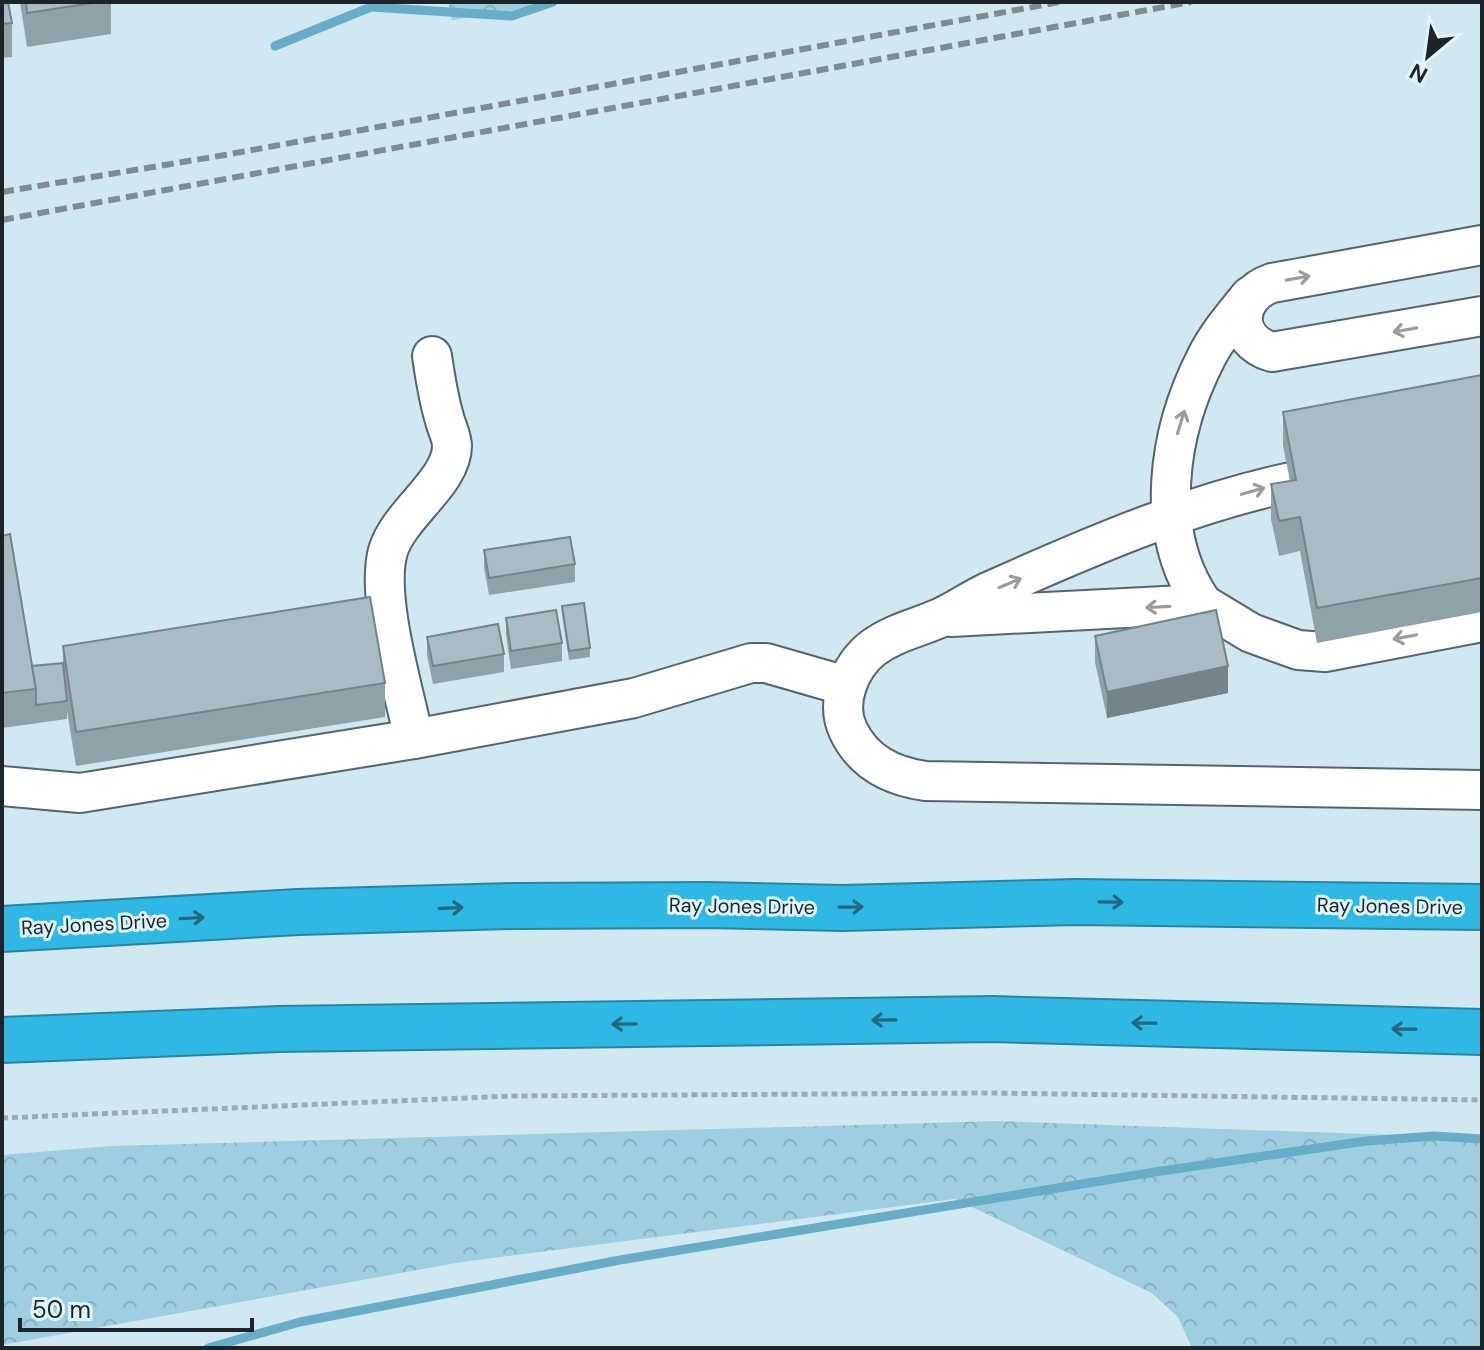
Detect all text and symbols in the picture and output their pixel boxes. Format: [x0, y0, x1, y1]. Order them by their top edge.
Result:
north arrow [1388, 16, 1468, 96]
text: N [1404, 56, 1433, 90]
one-way arrow [1285, 270, 1311, 285]
one-way arrow [1393, 324, 1419, 339]
one-way arrow [1174, 410, 1189, 436]
one-way arrow [1240, 483, 1266, 498]
one-way arrow [997, 574, 1022, 589]
one-way arrow [1145, 599, 1172, 614]
one-way arrow [1393, 630, 1419, 645]
street label: Ray Jones Drive [669, 892, 815, 920]
street label: Ray Jones Drive [1317, 892, 1463, 920]
one-way arrow [1097, 894, 1124, 910]
one-way arrow [437, 900, 464, 916]
one-way arrow [837, 900, 864, 915]
street label: Ray Jones Drive [20, 907, 168, 941]
one-way arrow [178, 911, 205, 926]
one-way arrow [871, 1012, 898, 1028]
one-way arrow [1131, 1015, 1158, 1030]
one-way arrow [611, 1016, 638, 1032]
one-way arrow [1391, 1022, 1418, 1037]
scale bar [20, 1282, 252, 1332]
text: 50 m [32, 1294, 91, 1325]

